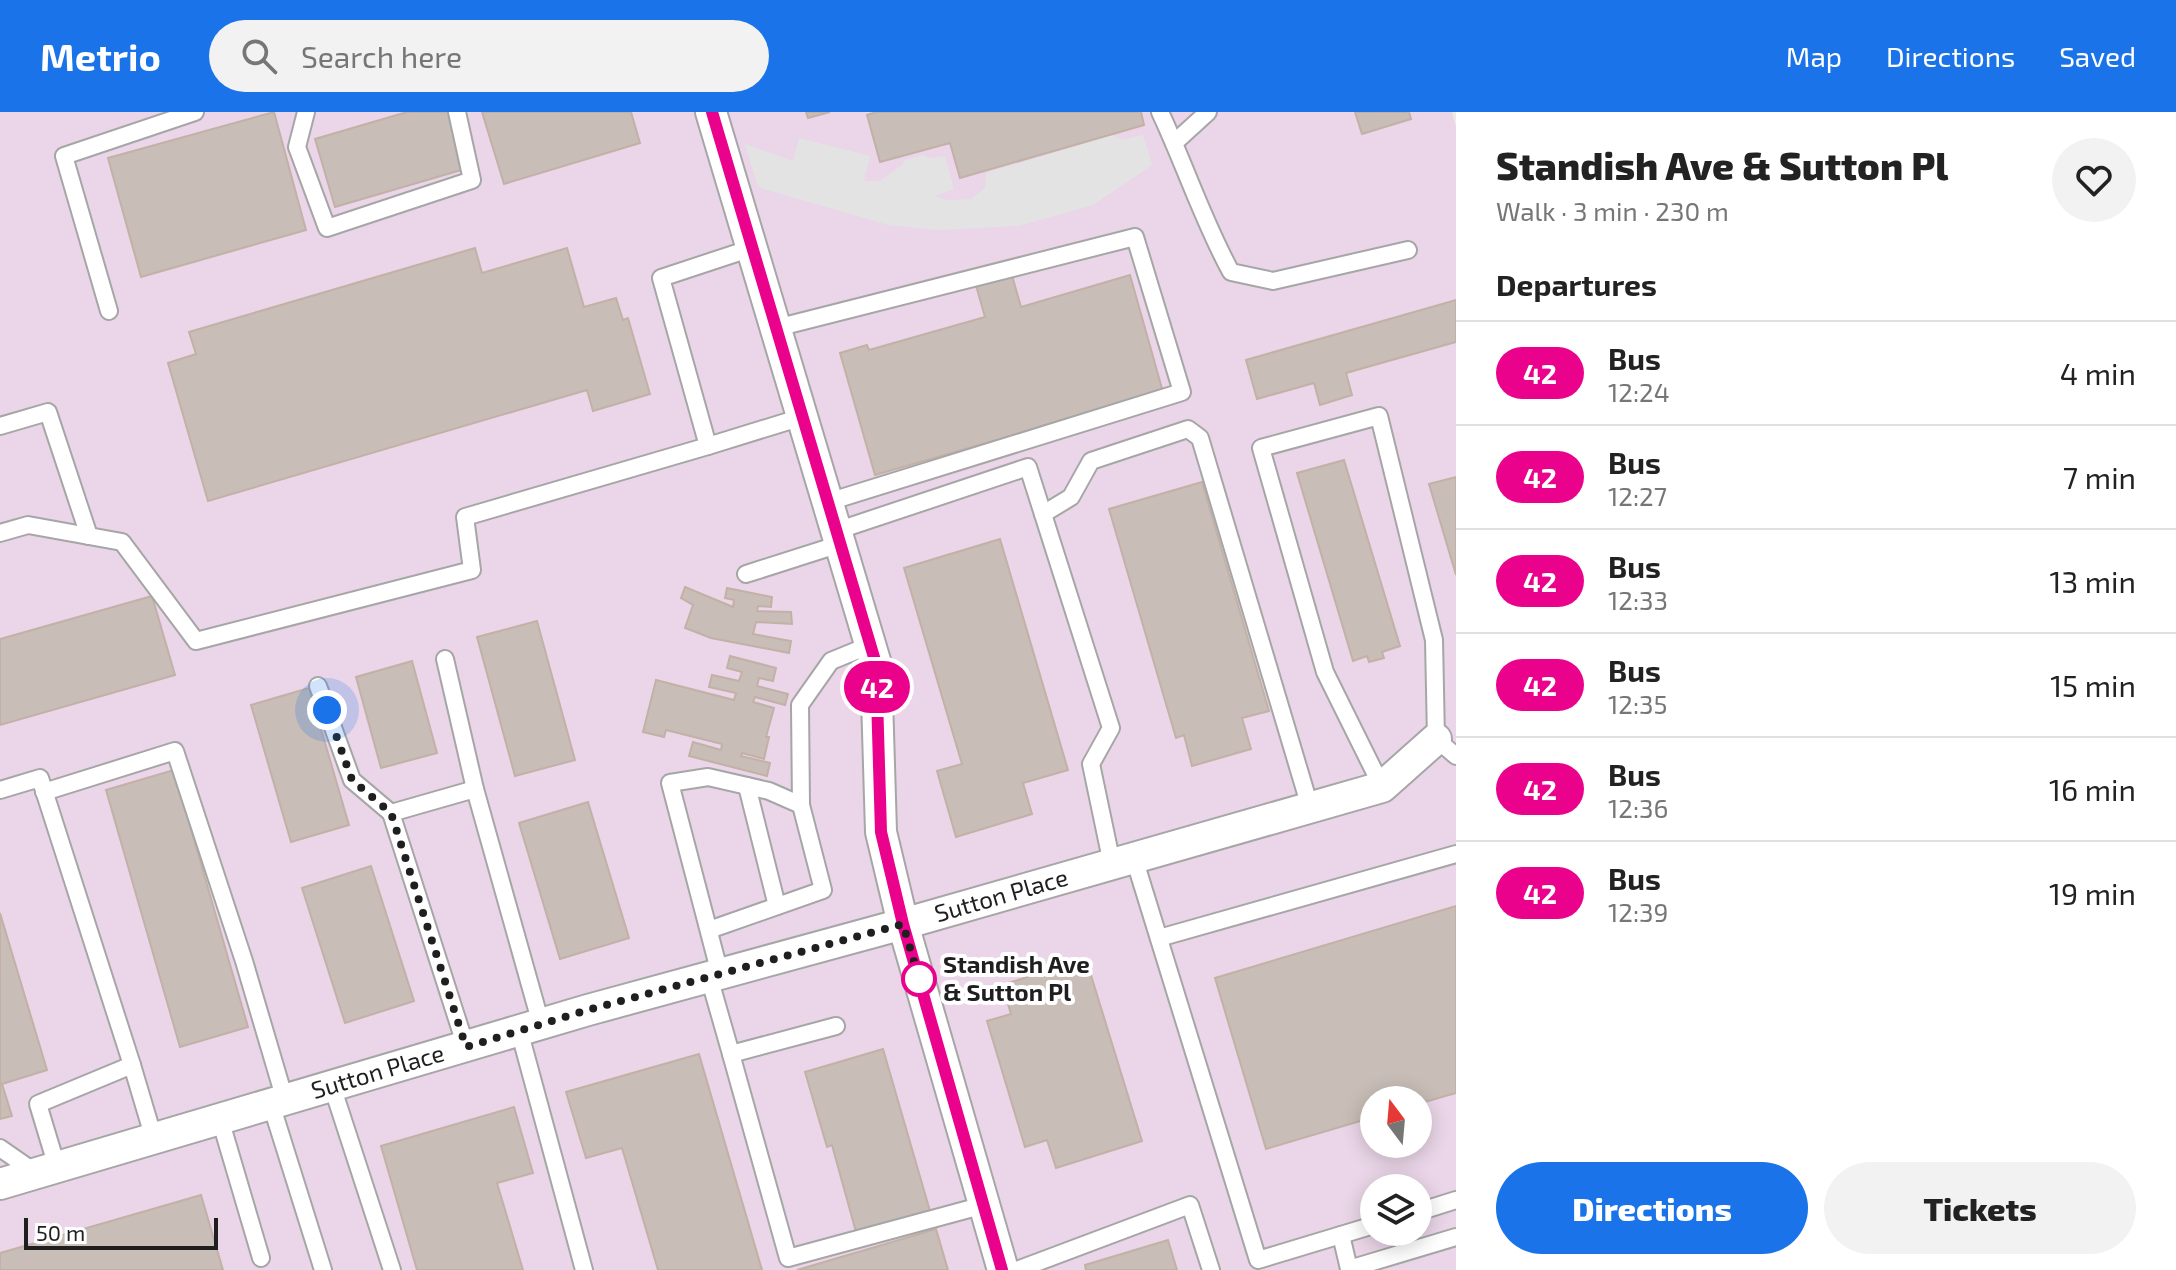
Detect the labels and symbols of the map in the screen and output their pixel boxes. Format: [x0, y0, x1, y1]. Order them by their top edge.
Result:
line badge: 42 [841, 661, 913, 713]
your location [307, 690, 347, 730]
street label: Sutton Place [931, 862, 1071, 927]
place label: Standish Ave & Sutton Pl [943, 949, 1090, 1006]
marker: Standish Ave & Sutton Pl [902, 962, 936, 996]
street label: Sutton Place [307, 1037, 447, 1104]
north arrow [1360, 1086, 1432, 1158]
scale bar [24, 1214, 218, 1250]

